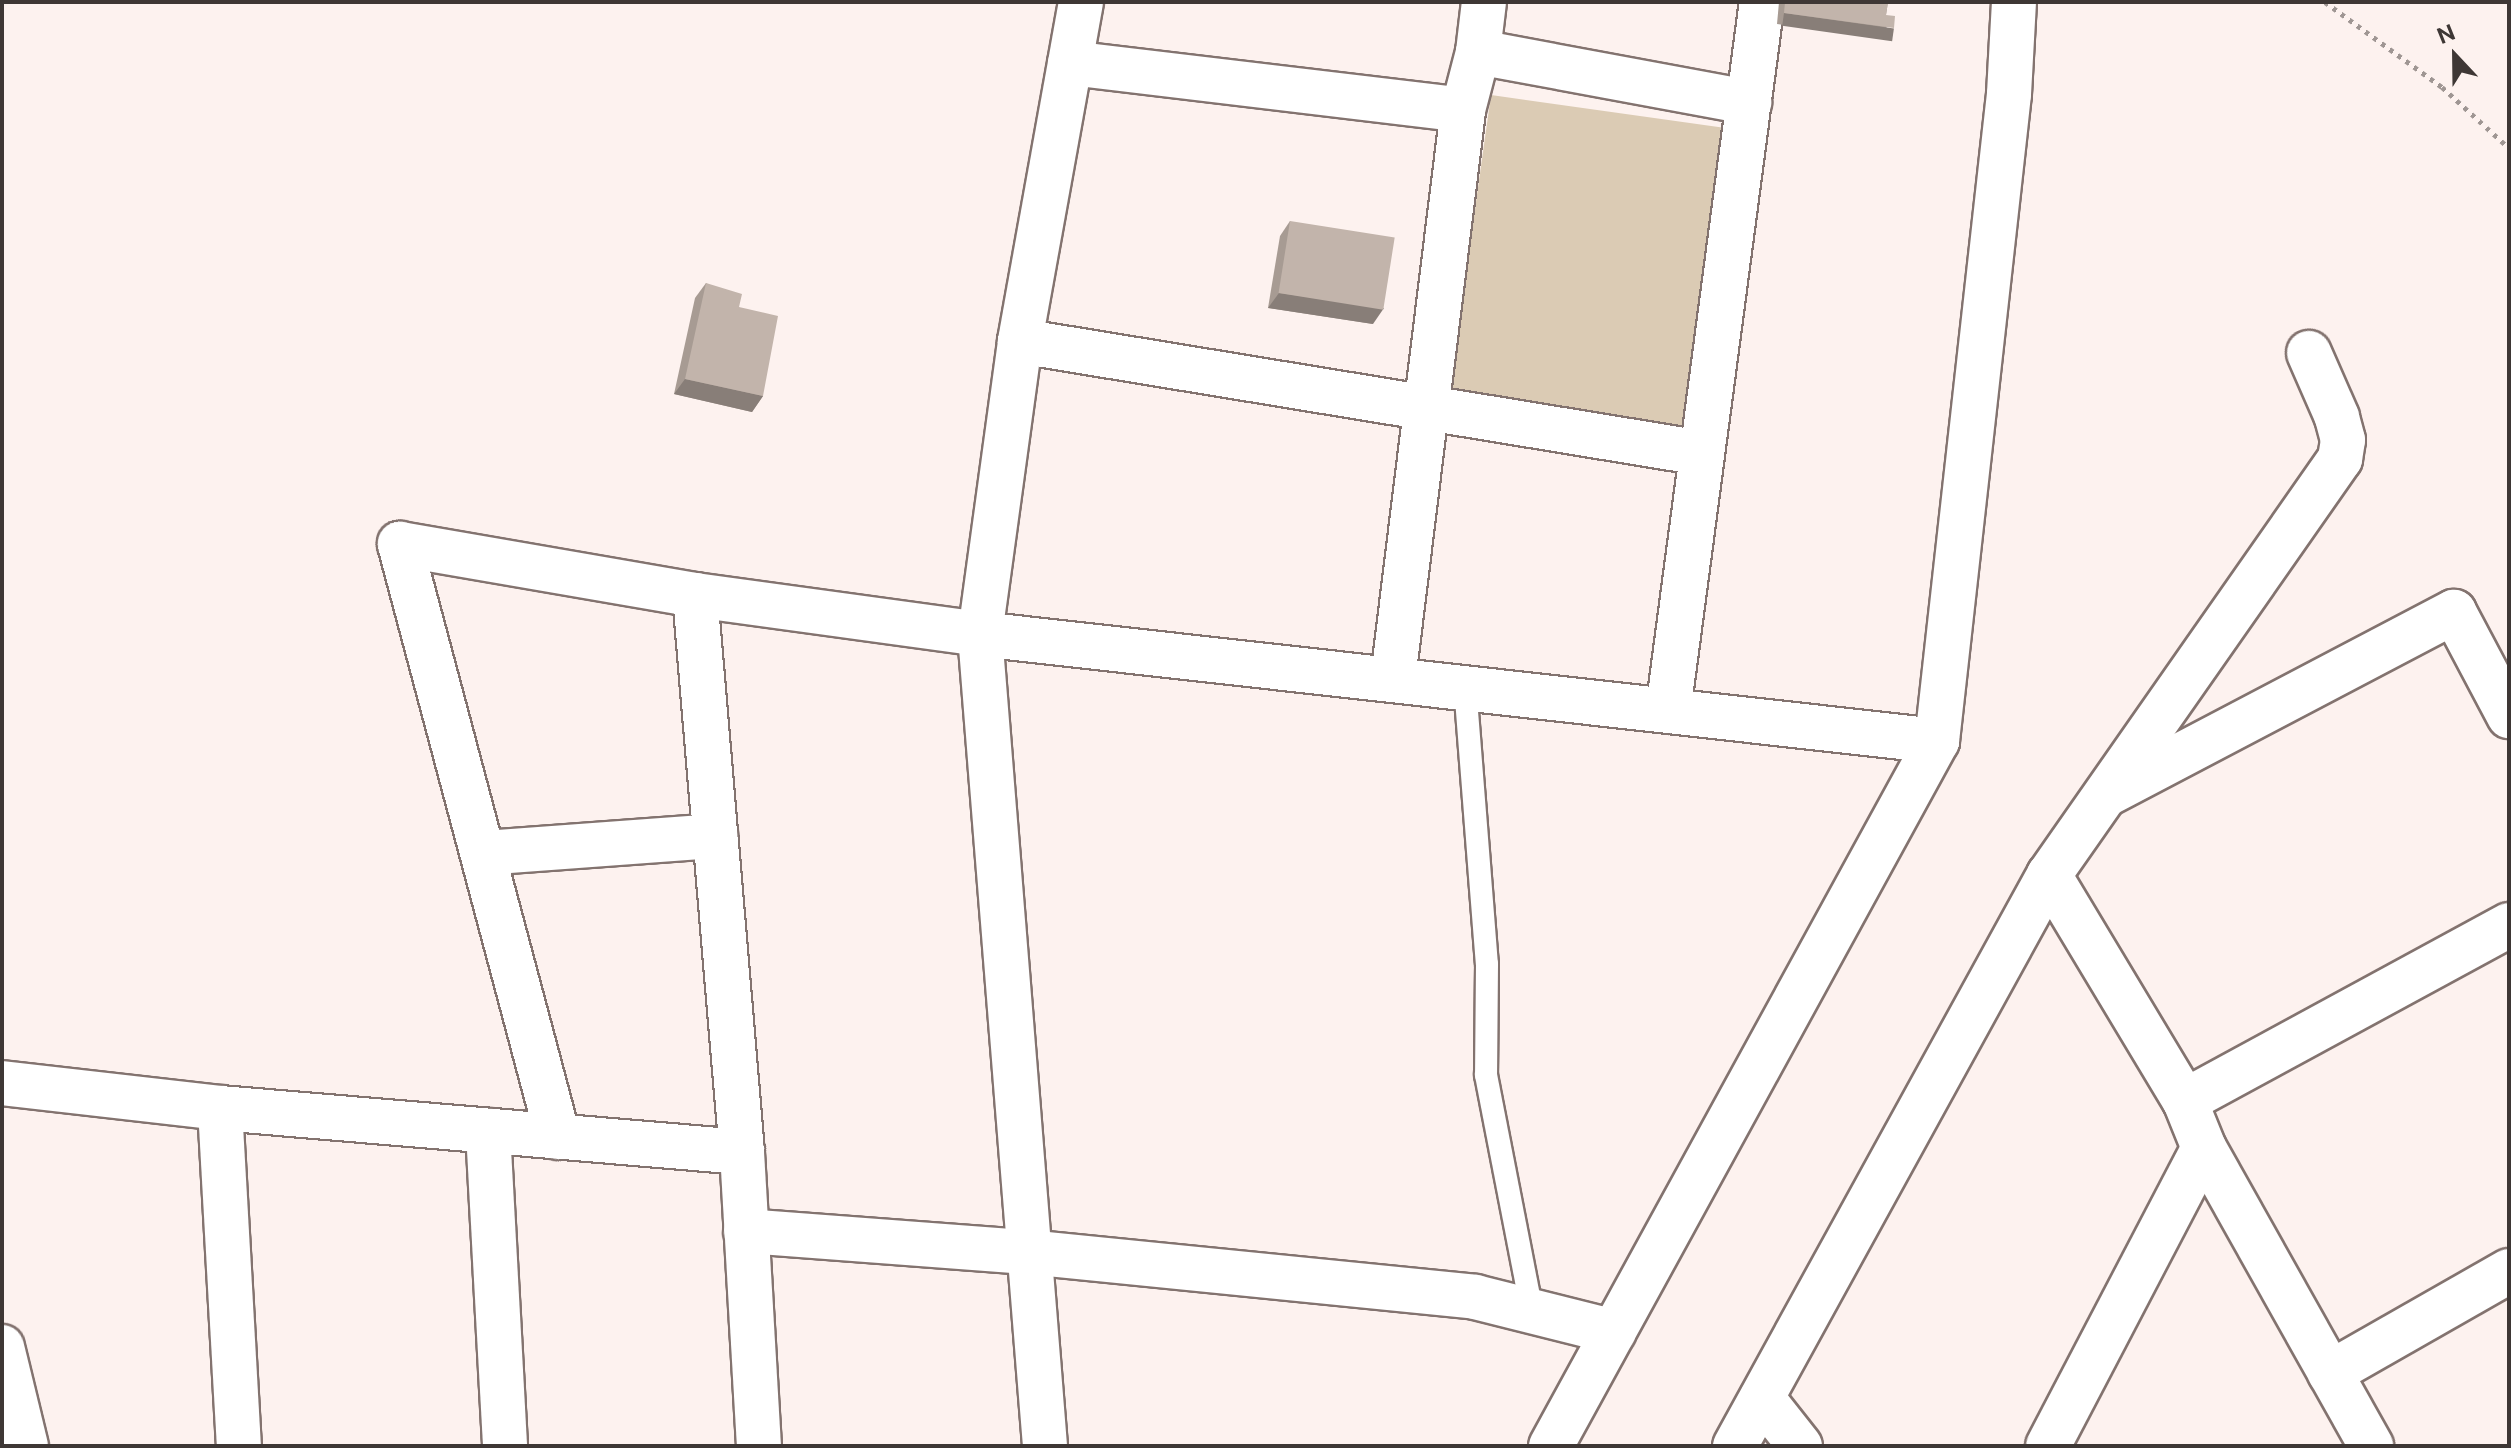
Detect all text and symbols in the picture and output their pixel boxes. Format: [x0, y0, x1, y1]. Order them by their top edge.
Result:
north arrow [2415, 16, 2495, 96]
text: N [2433, 18, 2459, 49]

